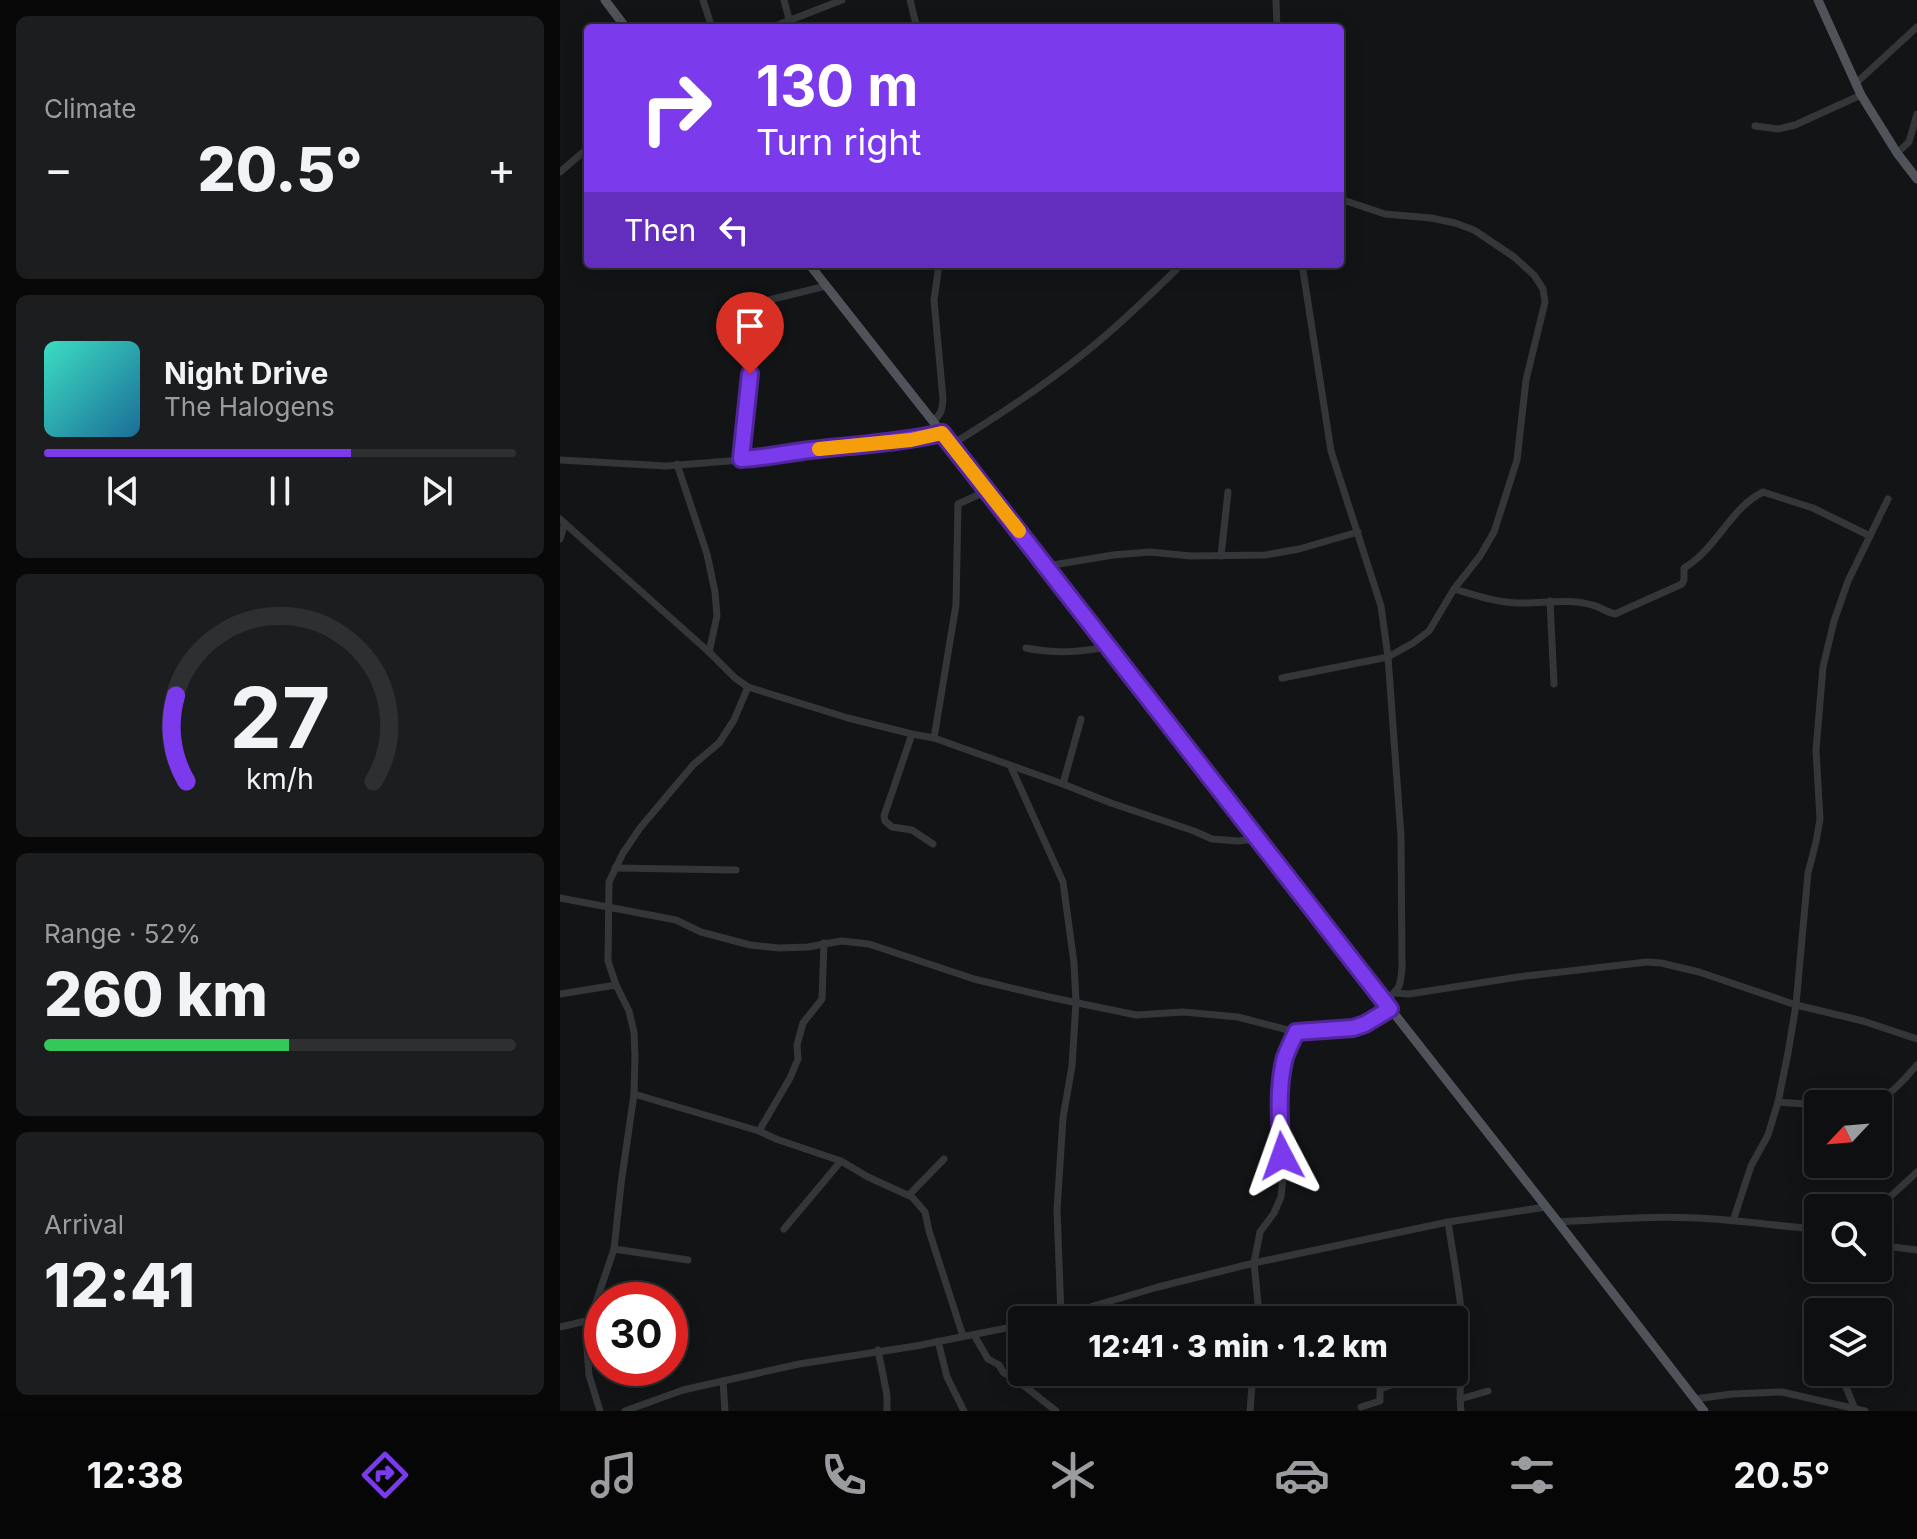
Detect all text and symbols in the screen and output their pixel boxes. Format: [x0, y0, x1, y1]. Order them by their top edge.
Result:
text: 130 m [756, 52, 918, 120]
icon: right [624, 56, 728, 160]
text: Climate [44, 93, 136, 124]
text: Turn right [756, 120, 921, 164]
text: 20.5° [197, 133, 363, 205]
text: − [44, 142, 73, 196]
text: + [487, 142, 516, 196]
icon: left [712, 208, 756, 252]
text: Then [624, 212, 696, 248]
pin [716, 292, 784, 374]
icon: arrive [728, 304, 772, 348]
text: Night Drive [164, 355, 328, 391]
text: The Halogens [164, 391, 335, 422]
icon: previous [101, 469, 145, 513]
icon: pause [258, 469, 302, 513]
icon: next [415, 469, 459, 513]
text: 27 [230, 666, 330, 767]
text: km/h [246, 761, 314, 796]
text: Range · 52% [44, 918, 201, 949]
text: 260 km [44, 958, 268, 1030]
north arrow [1804, 1090, 1892, 1178]
map controls [1804, 1090, 1892, 1386]
position arrow [1240, 1114, 1324, 1198]
button: search [1804, 1194, 1892, 1282]
text: Arrival [44, 1209, 124, 1240]
text: 12:41 [44, 1249, 195, 1321]
speed limit sign: 30 [584, 1282, 688, 1386]
button: layers [1804, 1298, 1892, 1386]
text: 12:41 · 3 min · 1.2 km [1088, 1328, 1388, 1364]
icon: directions [357, 1447, 413, 1503]
icon: music [586, 1447, 642, 1503]
icon: phone [816, 1447, 872, 1503]
icon: climate [1045, 1447, 1101, 1503]
icon: car [1274, 1447, 1330, 1503]
icon: filters [1504, 1447, 1560, 1503]
text: 12:38 [87, 1453, 184, 1497]
text: 20.5° [1733, 1453, 1830, 1497]

